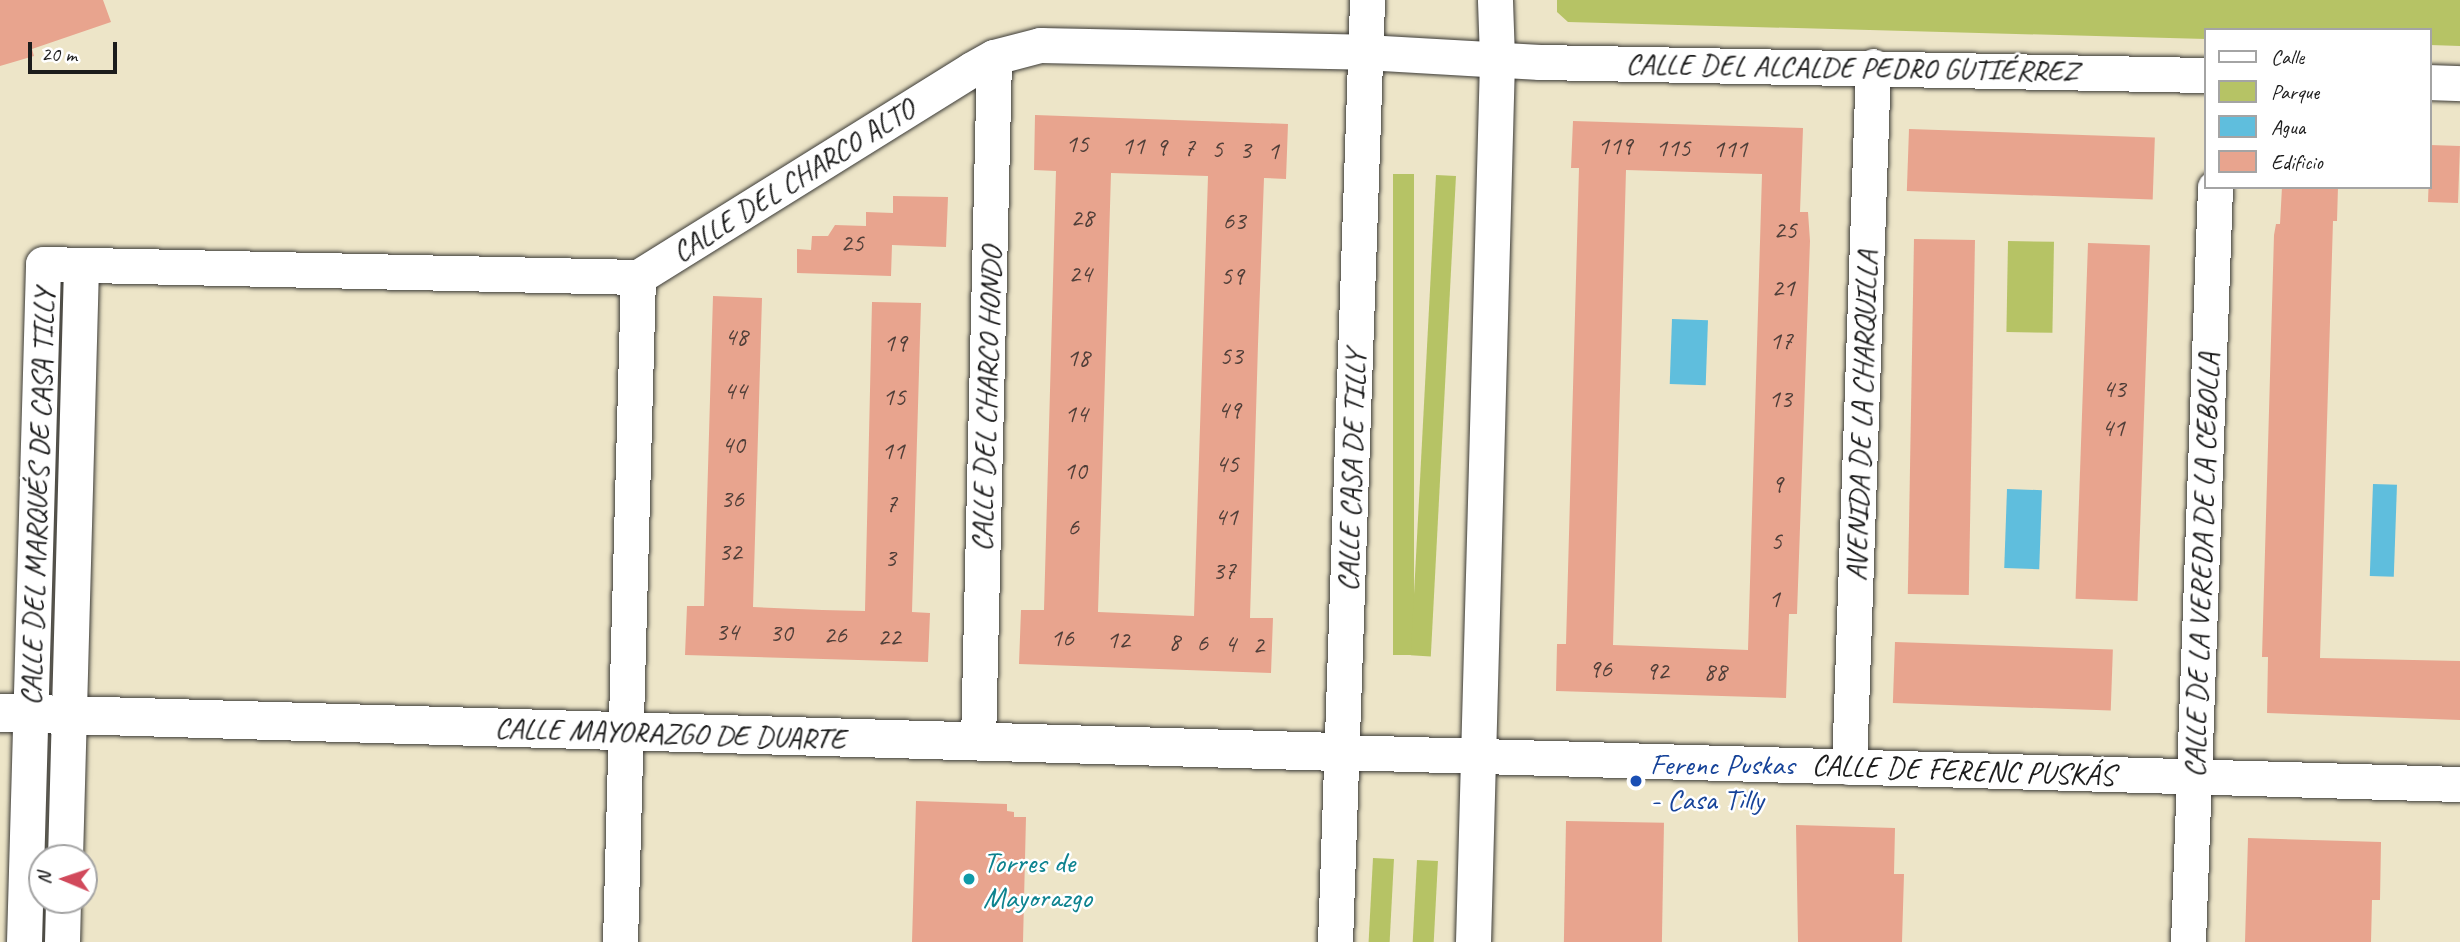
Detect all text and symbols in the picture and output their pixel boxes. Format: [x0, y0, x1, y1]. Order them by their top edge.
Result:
scale bar [32, 28, 121, 72]
legend [2204, 28, 2432, 189]
text: 20 m [41, 41, 77, 67]
text: Calle [2271, 44, 2304, 70]
street label: CALLE DEL ALCALDE PEDRO GUTIÉRREZ [1625, 45, 2079, 89]
text: Parque [2271, 79, 2319, 105]
street label: CALLE DEL CHARCO ALTO [666, 91, 920, 269]
text: Agua [2271, 114, 2305, 140]
house number: 15 [1065, 128, 1089, 160]
house number: 11 [1121, 130, 1145, 162]
house number: 119 [1597, 130, 1633, 162]
house number: 9 [1155, 131, 1167, 163]
house number: 7 [1183, 132, 1195, 164]
house number: 115 [1655, 132, 1691, 164]
house number: 5 [1211, 133, 1223, 165]
house number: 111 [1712, 133, 1748, 165]
house number: 3 [1239, 134, 1251, 166]
house number: 1 [1267, 135, 1279, 167]
text: Edificio [2271, 149, 2323, 175]
house number: 28 [1070, 202, 1094, 234]
house number: 63 [1222, 205, 1246, 237]
house number: 25 [1773, 214, 1797, 246]
house number: 25 [840, 227, 864, 259]
street label: CALLE DEL CHARCO HONDO [963, 246, 1009, 552]
street label: AVENIDA DE LA CHARQUILLA [1837, 251, 1885, 581]
house number: 24 [1068, 258, 1092, 290]
house number: 59 [1220, 260, 1244, 292]
house number: 21 [1771, 272, 1795, 304]
street label: CALLE DEL MARQUÉS DE CASA TILLY [12, 289, 62, 705]
house number: 48 [724, 321, 748, 353]
house number: 17 [1769, 325, 1793, 357]
house number: 19 [883, 327, 907, 359]
house number: 53 [1219, 340, 1243, 372]
house number: 18 [1066, 342, 1090, 374]
street label: CALLE CASA DE TILLY [1329, 350, 1373, 592]
street label: CALLE DE LA VEREDA DE LA CEBOLLA [2176, 352, 2226, 778]
house number: 43 [2102, 373, 2126, 405]
house number: 44 [723, 375, 747, 407]
house number: 15 [882, 381, 906, 413]
house number: 13 [1768, 383, 1792, 415]
house number: 49 [1217, 394, 1241, 426]
house number: 14 [1064, 398, 1088, 430]
house number: 41 [2101, 412, 2125, 444]
house number: 40 [721, 429, 745, 461]
house number: 11 [881, 435, 905, 467]
house number: 45 [1215, 448, 1239, 480]
house number: 10 [1063, 455, 1087, 487]
house number: 9 [1771, 468, 1783, 500]
house number: 36 [720, 483, 744, 515]
house number: 7 [885, 488, 897, 520]
house number: 41 [1214, 501, 1238, 533]
house number: 6 [1067, 511, 1079, 543]
house number: 5 [1770, 525, 1782, 557]
house number: 32 [718, 536, 742, 568]
house number: 3 [884, 542, 896, 574]
house number: 37 [1212, 555, 1236, 587]
house number: 1 [1768, 583, 1780, 615]
house number: 34 [715, 616, 739, 648]
house number: 30 [769, 617, 793, 649]
house number: 26 [823, 619, 847, 651]
house number: 22 [877, 621, 901, 653]
house number: 16 [1050, 622, 1074, 654]
house number: 12 [1106, 624, 1130, 656]
house number: 8 [1168, 626, 1180, 658]
house number: 6 [1196, 627, 1208, 659]
house number: 4 [1224, 628, 1236, 660]
house number: 2 [1252, 629, 1264, 661]
house number: 96 [1588, 653, 1612, 685]
house number: 92 [1645, 655, 1669, 687]
house number: 88 [1703, 656, 1727, 688]
street label: CALLE MAYORAZGO DE DUARTE [494, 709, 846, 757]
place label: Ferenc Puskas - Casa Tilly [1650, 746, 1793, 816]
street label: CALLE DE FERENC PUSKÁS [1812, 747, 2114, 793]
marker: Ferenc Puskas - Casa Tilly [1628, 773, 1644, 789]
north arrow [28, 844, 98, 914]
place label: Torres de Mayorazgo [983, 844, 1092, 914]
marker: Torres de Mayorazgo [961, 871, 977, 887]
text: N [32, 872, 56, 885]

